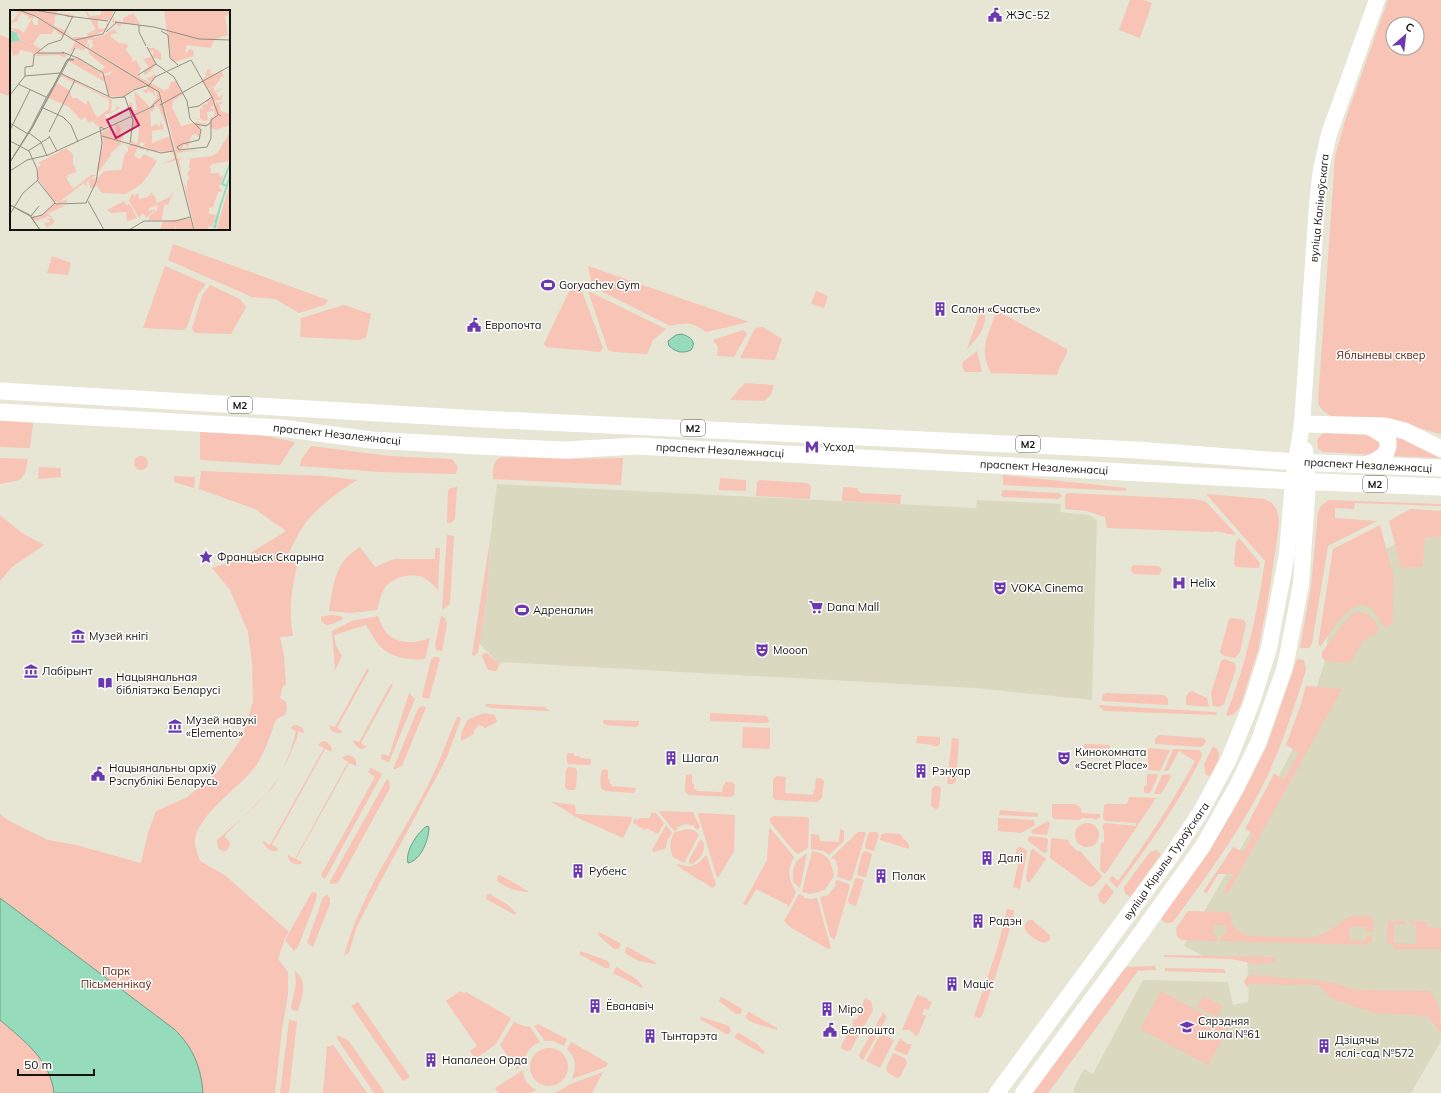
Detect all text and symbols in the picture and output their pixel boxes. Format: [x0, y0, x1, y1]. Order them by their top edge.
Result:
public building icon: ЖЭС-52 [987, 7, 1003, 23]
place label: ЖЭС-52 [1006, 8, 1050, 22]
inset map [10, 10, 230, 230]
north arrow [1385, 16, 1425, 56]
text: С [1403, 19, 1417, 35]
street label: вуліца Каліноўскага [1306, 153, 1332, 263]
sports icon: Goryachev Gym [540, 277, 556, 293]
place label: Goryachev Gym [559, 278, 640, 292]
building icon: Салон «Счастье» [932, 301, 948, 317]
place label: Салон «Счастье» [951, 302, 1040, 316]
public building icon: Европочта [466, 317, 482, 333]
place label: Европочта [485, 318, 542, 332]
park label: Яблыневы сквер [1337, 348, 1426, 362]
road number: М2 [228, 397, 252, 413]
street label: праспект Незалежнасці [272, 420, 402, 448]
road number: М2 [681, 420, 705, 436]
road number: М2 [1016, 436, 1040, 452]
metro station icon: Усход [804, 439, 820, 455]
street label: праспект Незалежнасці [655, 440, 785, 460]
place label: Усход [822, 440, 854, 454]
street label: праспект Незалежнасці [1303, 455, 1433, 475]
street label: праспект Незалежнасці [979, 457, 1109, 477]
road number: М2 [1363, 476, 1387, 492]
place icon: Францыск Скарына [198, 549, 214, 565]
place label: Францыск Скарына [217, 550, 324, 564]
hospital icon: Helix [1171, 575, 1187, 591]
place label: Helix [1190, 576, 1216, 590]
theatre icon: VOKA Cinema [992, 580, 1008, 596]
place label: VOKA Cinema [1011, 581, 1083, 595]
supermarket icon: Dana Mall [808, 599, 824, 615]
place label: Dana Mall [827, 600, 879, 614]
sports icon: Адреналин [514, 602, 530, 618]
place label: Адреналин [533, 603, 593, 617]
museum icon: Музей кнігі [70, 628, 86, 644]
place label: Музей кнігі [89, 629, 148, 643]
theatre icon: Mooon [754, 642, 770, 658]
place label: Mooon [773, 643, 808, 657]
museum icon: Лабірынт [23, 663, 39, 679]
place label: Лабірынт [42, 664, 93, 678]
place label: Нацыянальная бібліятэка Беларусі [116, 670, 220, 697]
library icon: Нацыянальная бібліятэка Беларусі [97, 675, 113, 691]
place label: Музей навукі «Elemento» [186, 713, 257, 740]
museum icon: Музей навукі «Elemento» [167, 718, 183, 734]
place label: Кинокомната «Secret Place» [1075, 745, 1148, 772]
building icon: Шагал [663, 750, 679, 766]
theatre icon: Кинокомната «Secret Place» [1056, 750, 1072, 766]
place label: Шагал [682, 751, 719, 765]
place label: Нацыянальны архіў Рэспублікі Беларусь [109, 761, 218, 788]
building icon: Рэнуар [913, 763, 929, 779]
place label: Рэнуар [932, 764, 971, 778]
public building icon: Нацыянальны архіў Рэспублікі Беларусь [90, 766, 106, 782]
street label: вуліца Кірылы Тураўскага [1120, 799, 1212, 923]
building icon: Далі [979, 850, 995, 866]
place label: Далі [998, 851, 1023, 865]
building icon: Рубенс [570, 863, 586, 879]
place label: Рубенс [589, 864, 627, 878]
building icon: Полак [873, 868, 889, 884]
place label: Полак [892, 869, 926, 883]
building icon: Радэн [970, 913, 986, 929]
place label: Радэн [989, 914, 1022, 928]
park label: Парк Пісьменнікаў [81, 964, 151, 991]
building icon: Маціс [944, 976, 960, 992]
place label: Маціс [963, 977, 995, 991]
building icon: Ёванавіч [587, 998, 603, 1014]
place label: Ёванавіч [606, 999, 654, 1013]
building icon: Міро [819, 1001, 835, 1017]
place label: Міро [838, 1002, 863, 1016]
place label: Сярэдняя школа №61 [1198, 1014, 1260, 1041]
school or university icon: Сярэдняя школа №61 [1179, 1019, 1195, 1035]
public building icon: Белпошта [822, 1022, 838, 1038]
place label: Белпошта [841, 1023, 895, 1037]
building icon: Тынтарэта [642, 1028, 658, 1044]
place label: Тынтарэта [661, 1029, 717, 1043]
place label: Дзіцячы яслі-сад №572 [1335, 1033, 1415, 1060]
building icon: Дзіцячы яслі-сад №572 [1316, 1038, 1332, 1054]
scale bar [18, 1051, 94, 1077]
building icon: Напалеон Орда [423, 1052, 439, 1068]
place label: Напалеон Орда [442, 1053, 527, 1067]
text: 50 m [24, 1057, 52, 1072]

